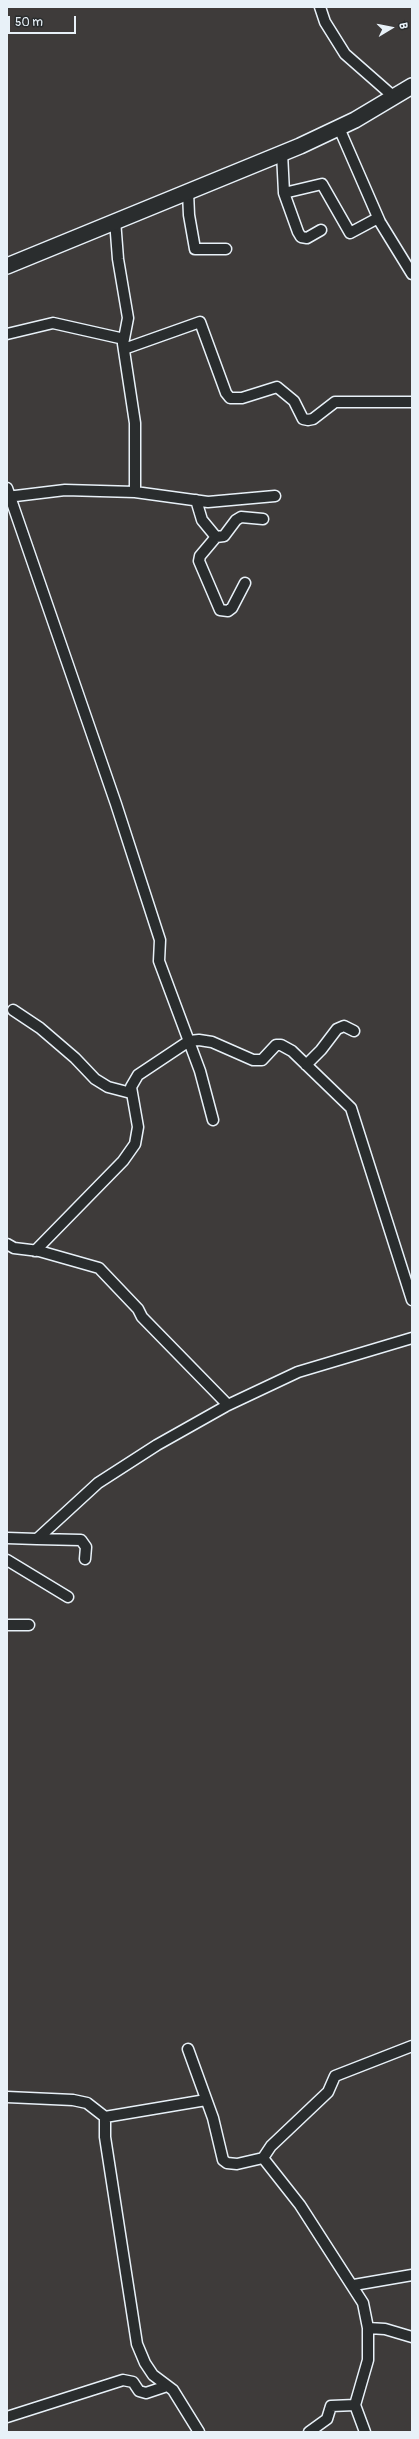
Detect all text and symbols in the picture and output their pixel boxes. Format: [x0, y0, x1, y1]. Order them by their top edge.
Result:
scale bar [10, 8, 78, 34]
north arrow [371, 8, 411, 48]
text: 50 m [15, 15, 43, 30]
text: B [396, 22, 410, 30]

